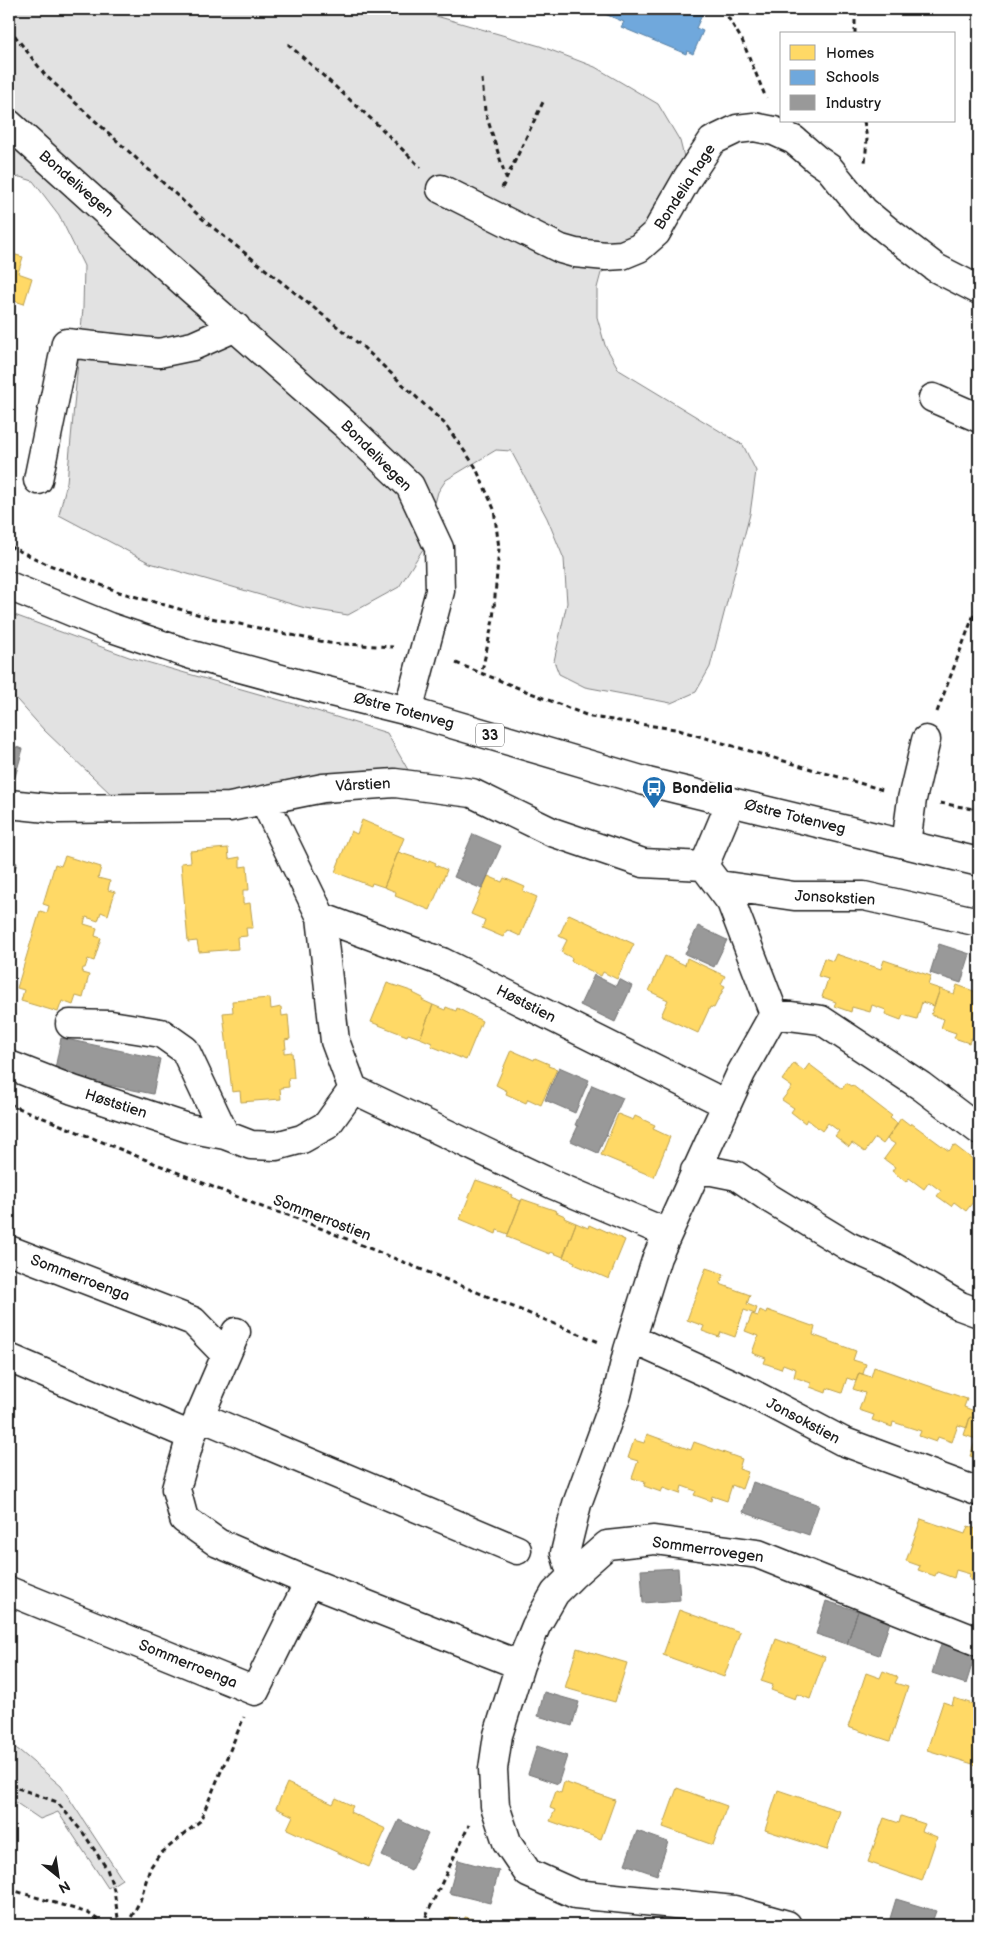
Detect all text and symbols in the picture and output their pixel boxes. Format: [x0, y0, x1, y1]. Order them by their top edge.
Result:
legend [780, 32, 956, 122]
text: Homes [826, 44, 875, 63]
text: Schools [826, 68, 880, 87]
text: Industry [826, 94, 881, 113]
street label: Bondelia hage [650, 140, 720, 233]
street label: Bondelivegen [35, 146, 117, 222]
street label: Bondelivegen [336, 416, 416, 496]
street label: Østre Totenveg [352, 688, 456, 734]
road number: 33 [476, 724, 504, 746]
street label: Vårstien [335, 774, 391, 796]
bus stop icon: Bondelia [641, 775, 667, 809]
place label: Bondelia [672, 779, 733, 798]
street label: Østre Totenveg [743, 795, 847, 839]
street label: Jonsokstien [794, 886, 876, 910]
street label: Høststien [493, 981, 559, 1027]
street label: Høststien [83, 1085, 149, 1123]
street label: Sommerrostien [270, 1191, 374, 1245]
street label: Sommerroenga [28, 1250, 132, 1306]
street label: Jonsokstien [763, 1394, 843, 1448]
street label: Sommerrovegen [651, 1533, 765, 1567]
street label: Sommerroenga [136, 1636, 240, 1692]
north arrow [32, 1852, 82, 1902]
text: N [55, 1877, 73, 1897]

